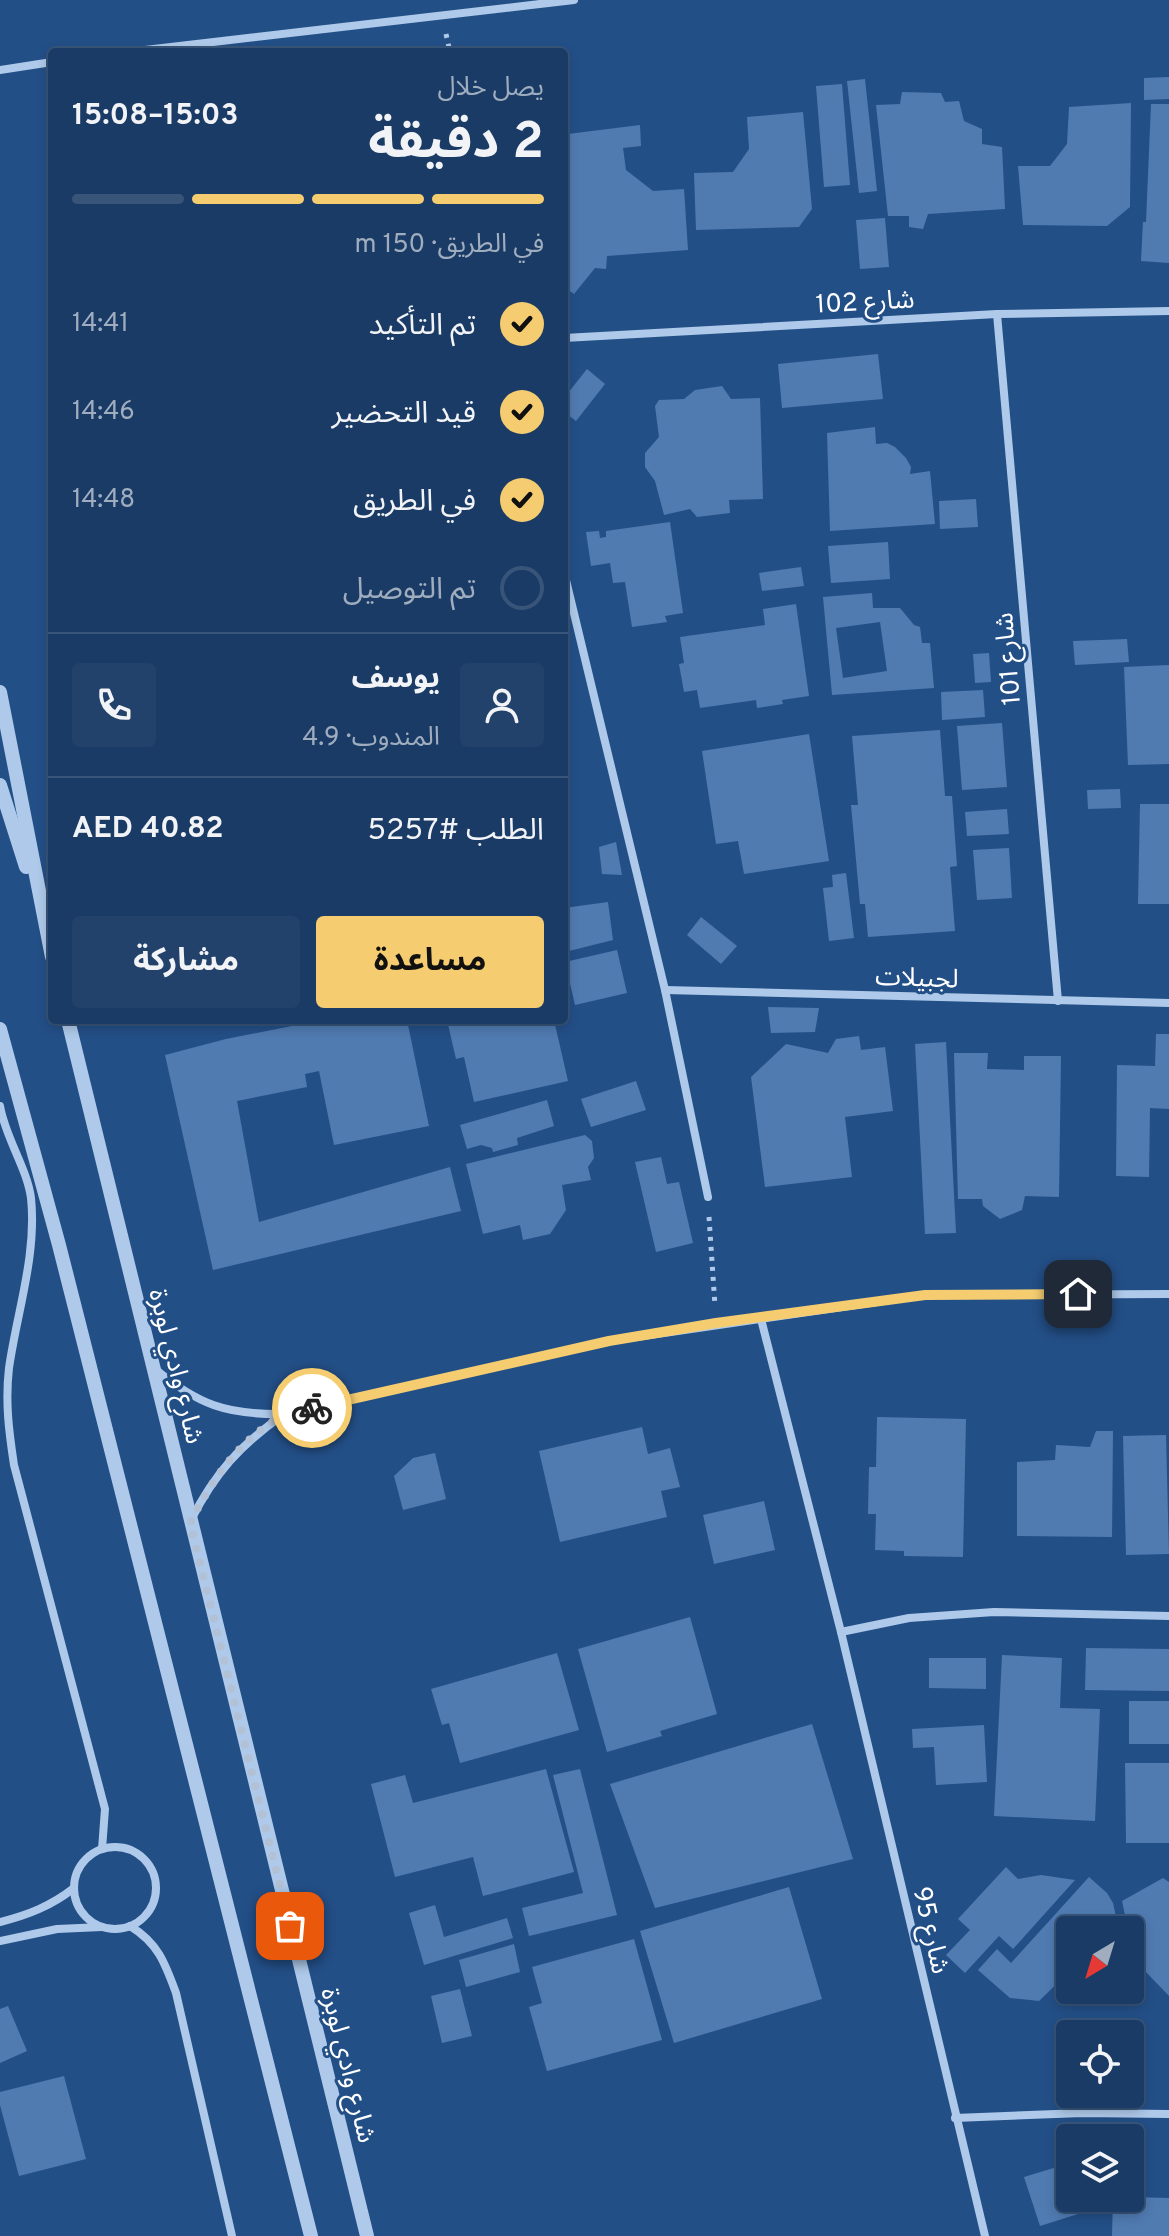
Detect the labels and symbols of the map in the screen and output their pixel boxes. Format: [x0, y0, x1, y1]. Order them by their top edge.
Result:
street label: شارع 102 [815, 284, 915, 323]
street label: شارع 101 [989, 611, 1030, 706]
street label: لجبيلات [875, 962, 959, 997]
pin [1044, 1260, 1112, 1328]
street label: شارع وادي لوبرة [138, 1286, 210, 1448]
courier [272, 1368, 352, 1448]
street label: شارع 95 [904, 1884, 956, 1977]
pin [256, 1892, 324, 1960]
north arrow [1056, 1916, 1144, 2004]
street label: شارع وادي لوبرة [310, 1985, 382, 2147]

